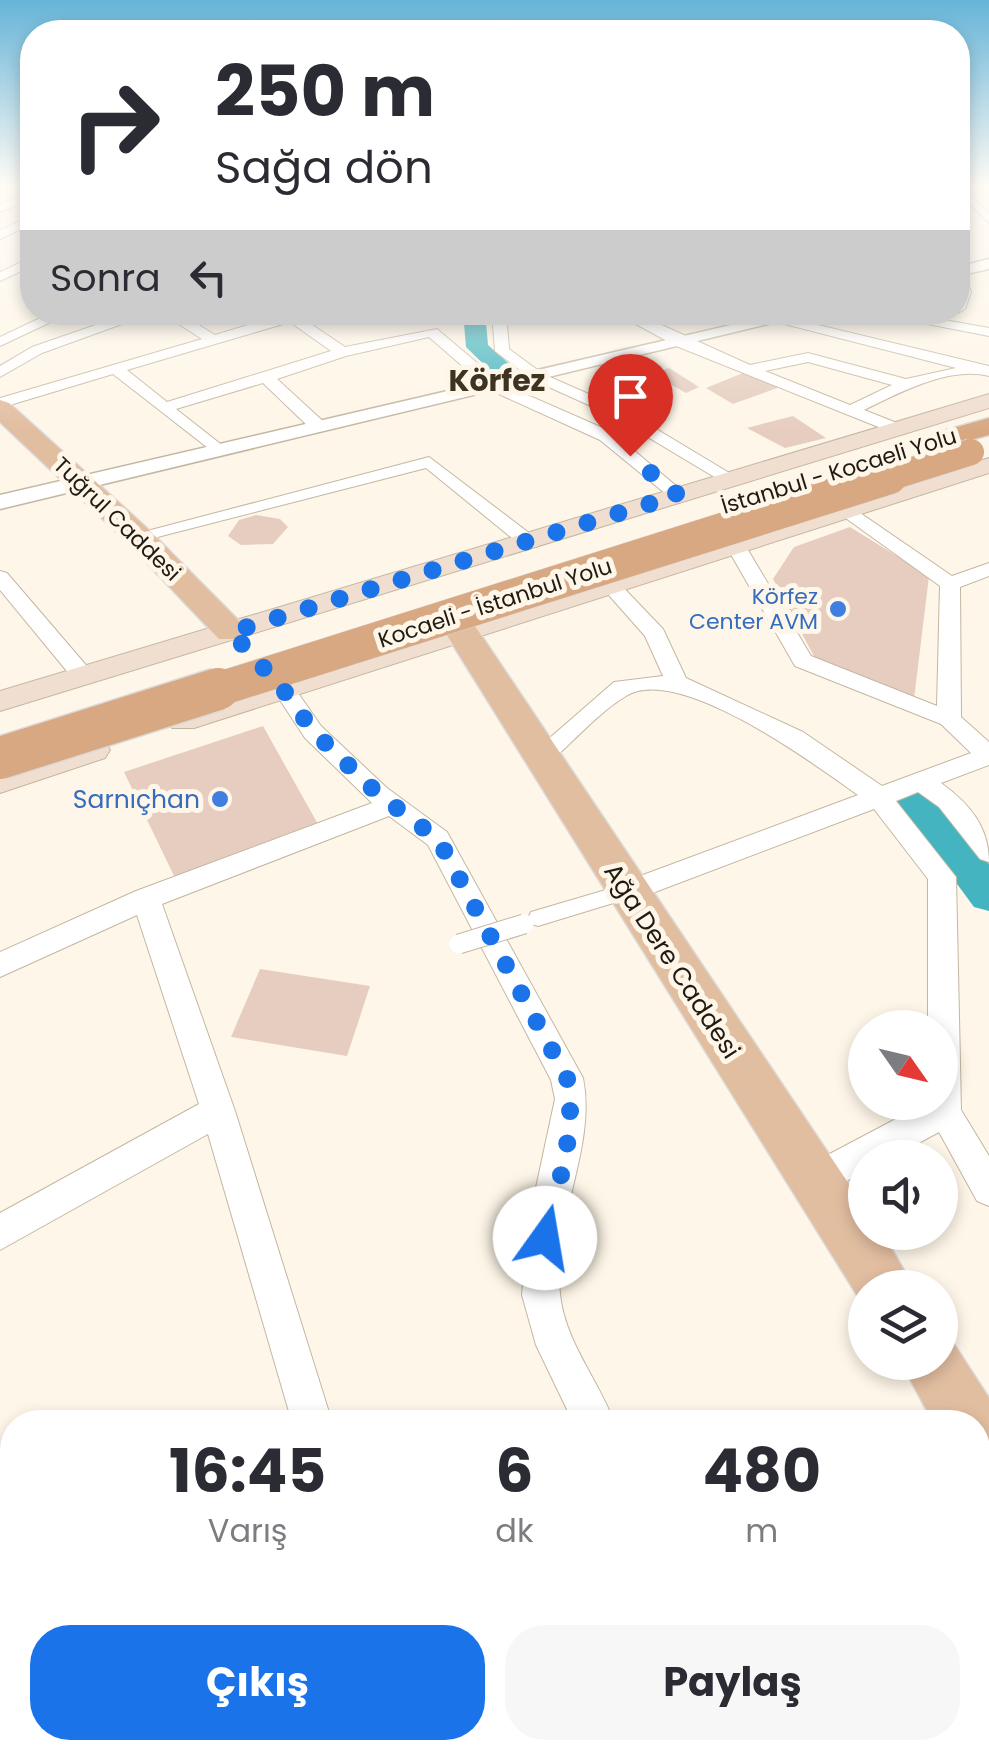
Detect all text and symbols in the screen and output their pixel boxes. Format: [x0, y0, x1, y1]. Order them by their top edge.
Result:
text: 250 m [215, 42, 435, 141]
icon: right [50, 60, 180, 190]
text: Sağa dön [215, 136, 433, 199]
icon: left [181, 250, 236, 305]
text: Sonra [50, 251, 161, 304]
pin [588, 354, 673, 457]
district label: Körfez [448, 359, 546, 402]
icon: arrive [603, 369, 658, 424]
street label: İstanbul - Kocaeli Yolu [718, 420, 960, 522]
street label: Tuğrul Caddesi [46, 450, 188, 588]
street label: Kocaeli - İstanbul Yolu [374, 551, 616, 655]
place label: Körfez Center AVM [689, 581, 818, 637]
marker: Körfez Center AVM [827, 598, 849, 620]
place label: Sarnıçhan [73, 782, 200, 817]
marker: Sarnıçhan [209, 788, 231, 810]
street label: Ağa Dere Caddesi [596, 856, 748, 1066]
north arrow [848, 1010, 958, 1120]
map controls [848, 1010, 958, 1380]
button: sound [848, 1140, 958, 1250]
position arrow [493, 1186, 597, 1290]
button: layers [848, 1270, 958, 1380]
text: 16:45 [169, 1429, 326, 1513]
text: 6 [495, 1429, 534, 1513]
text: 480 [702, 1429, 821, 1513]
text: Varış [208, 1508, 288, 1553]
text: dk [495, 1508, 533, 1553]
text: m [745, 1508, 778, 1553]
button: Çıkış [30, 1625, 485, 1740]
button: Paylaş [505, 1625, 960, 1740]

